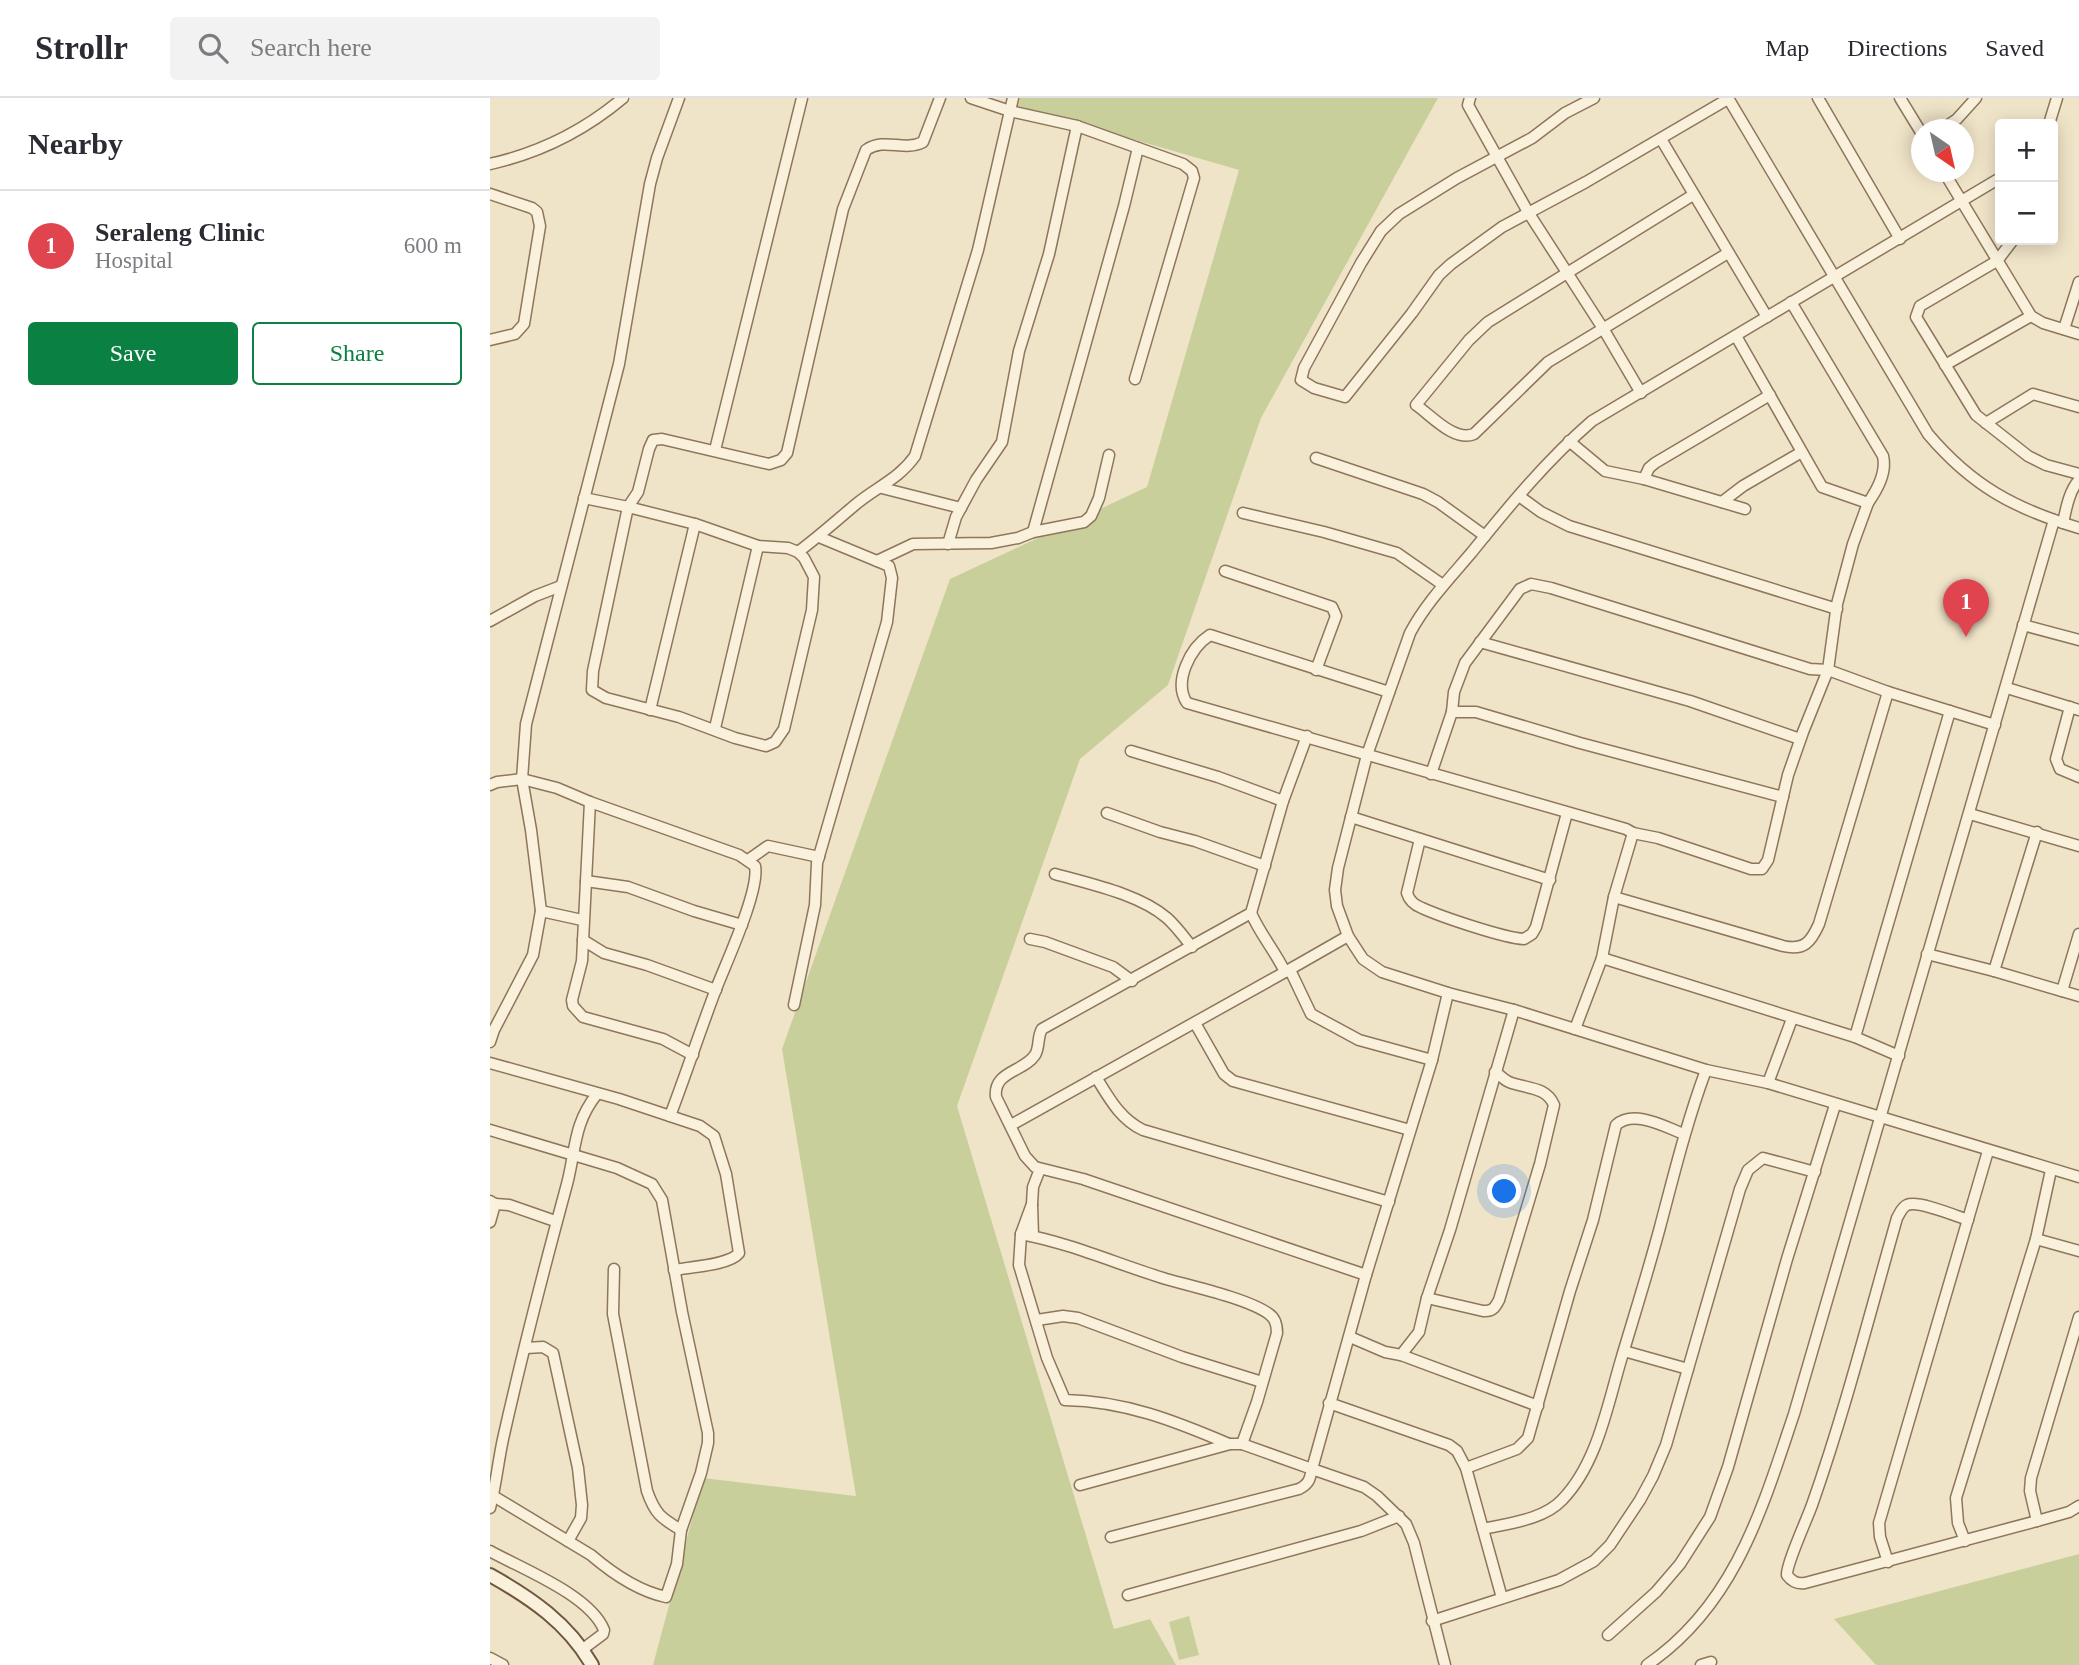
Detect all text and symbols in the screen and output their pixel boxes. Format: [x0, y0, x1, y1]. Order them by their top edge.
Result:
search box [170, 17, 660, 80]
icon: search [194, 29, 232, 67]
text: Strollr [35, 30, 128, 66]
text: Search here [250, 33, 372, 62]
text: Map [1765, 35, 1809, 61]
text: Directions [1847, 35, 1947, 61]
text: Saved [1985, 35, 2044, 61]
north arrow [1911, 119, 1974, 182]
map controls [1995, 119, 2058, 245]
button: + [1995, 119, 2058, 182]
text: Nearby [28, 127, 123, 160]
button: − [1995, 182, 2058, 245]
text: Seraleng Clinic [95, 218, 265, 247]
text: 1 [45, 233, 57, 258]
text: 600 m [404, 233, 462, 258]
text: Hospital [95, 248, 173, 273]
button: Save [28, 322, 238, 385]
button: Share [252, 322, 462, 385]
pin: 1 [1943, 579, 1989, 637]
your location [1487, 1174, 1521, 1208]

